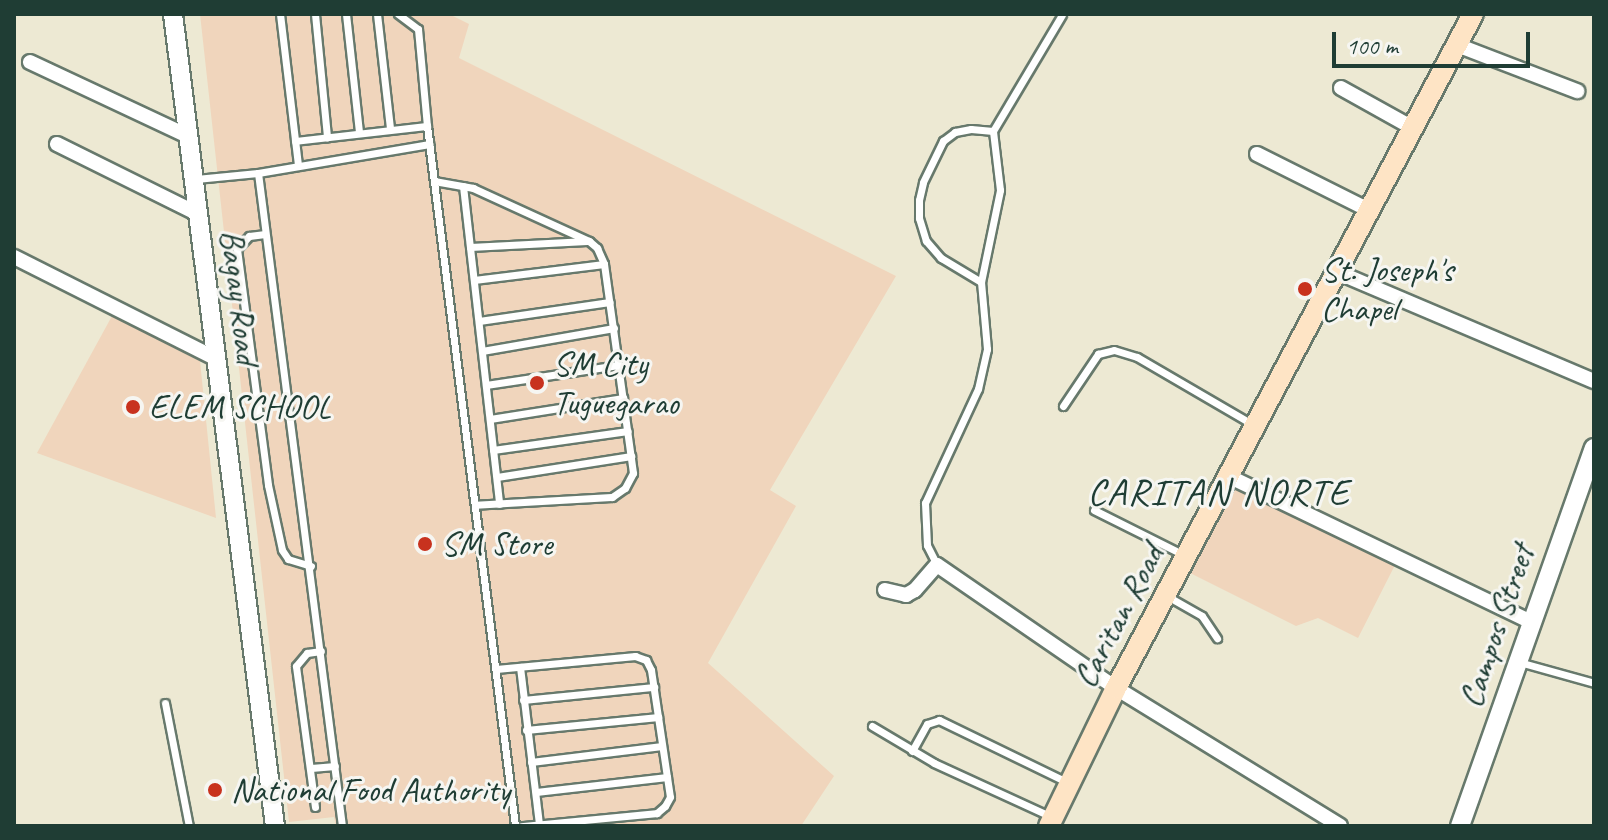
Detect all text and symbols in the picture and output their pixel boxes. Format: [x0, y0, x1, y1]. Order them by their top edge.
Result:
scale bar [1336, 16, 1534, 66]
text: 100 m [1346, 31, 1398, 61]
street label: Bagay Road [212, 228, 268, 366]
place label: St. Joseph's Chapel [1321, 249, 1453, 328]
marker: St. Joseph's Chapel [1296, 280, 1314, 298]
place label: SM City Tuguegarao [553, 343, 679, 422]
marker: SM City Tuguegarao [528, 374, 546, 392]
place label: ELEM SCHOOL [149, 387, 331, 427]
marker: ELEM SCHOOL [124, 398, 142, 416]
district label: CARITAN NORTE [1088, 469, 1350, 515]
place label: SM Store [441, 524, 554, 564]
marker: SM Store [416, 535, 434, 553]
street label: Caritan Road [1064, 538, 1172, 694]
street label: Campos Street [1449, 540, 1543, 712]
place label: National Food Authority [231, 770, 510, 810]
marker: National Food Authority [206, 781, 224, 799]

